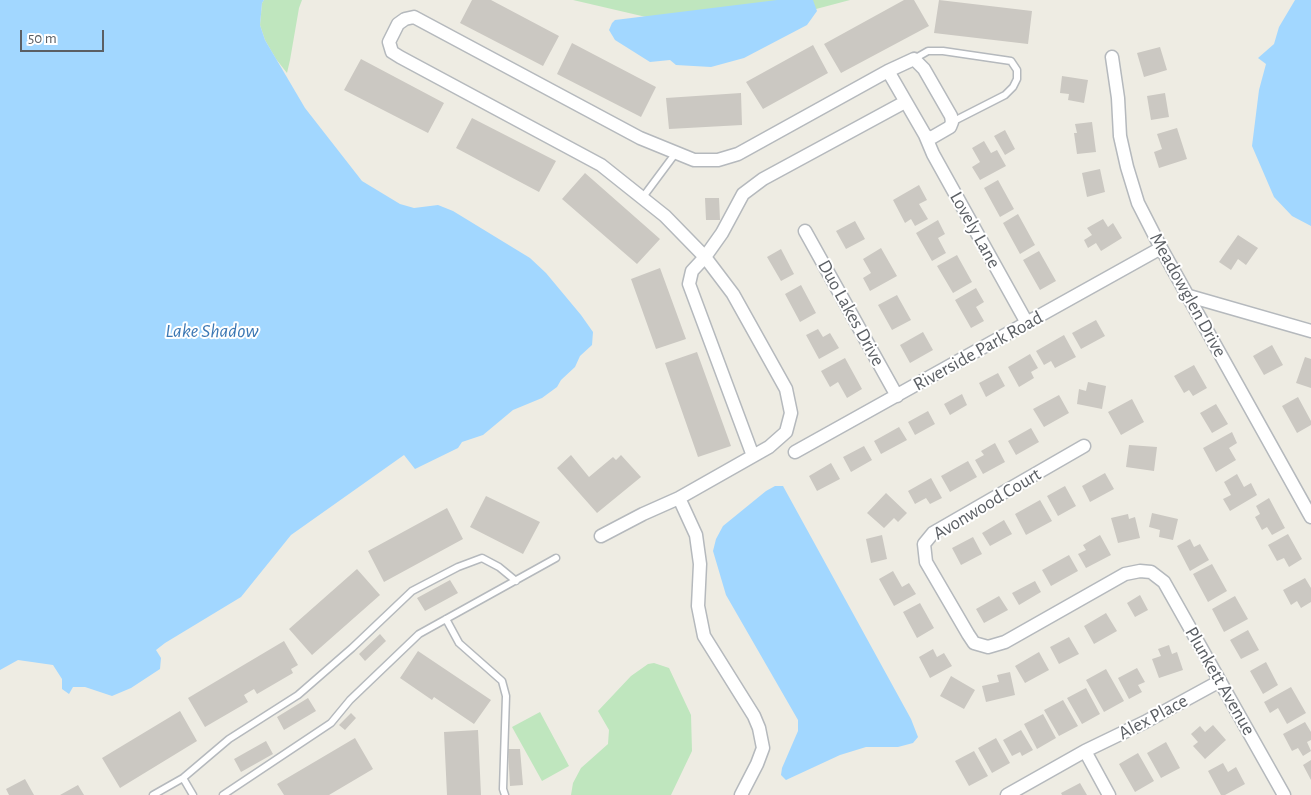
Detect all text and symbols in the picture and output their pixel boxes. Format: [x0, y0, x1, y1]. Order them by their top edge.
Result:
scale bar [22, 20, 106, 52]
text: 50 m [28, 31, 57, 46]
street label: Lovely Lane [945, 188, 1005, 272]
street label: Meadowglen Drive [1144, 229, 1232, 361]
street label: Duo Lakes Drive [812, 256, 890, 370]
street label: Riverside Park Road [909, 306, 1047, 396]
water label: Lake Shadow [165, 319, 259, 343]
street label: Avonwood Court [929, 463, 1045, 545]
street label: Plunkett Avenue [1180, 623, 1260, 739]
street label: Alex Place [1114, 689, 1192, 745]

